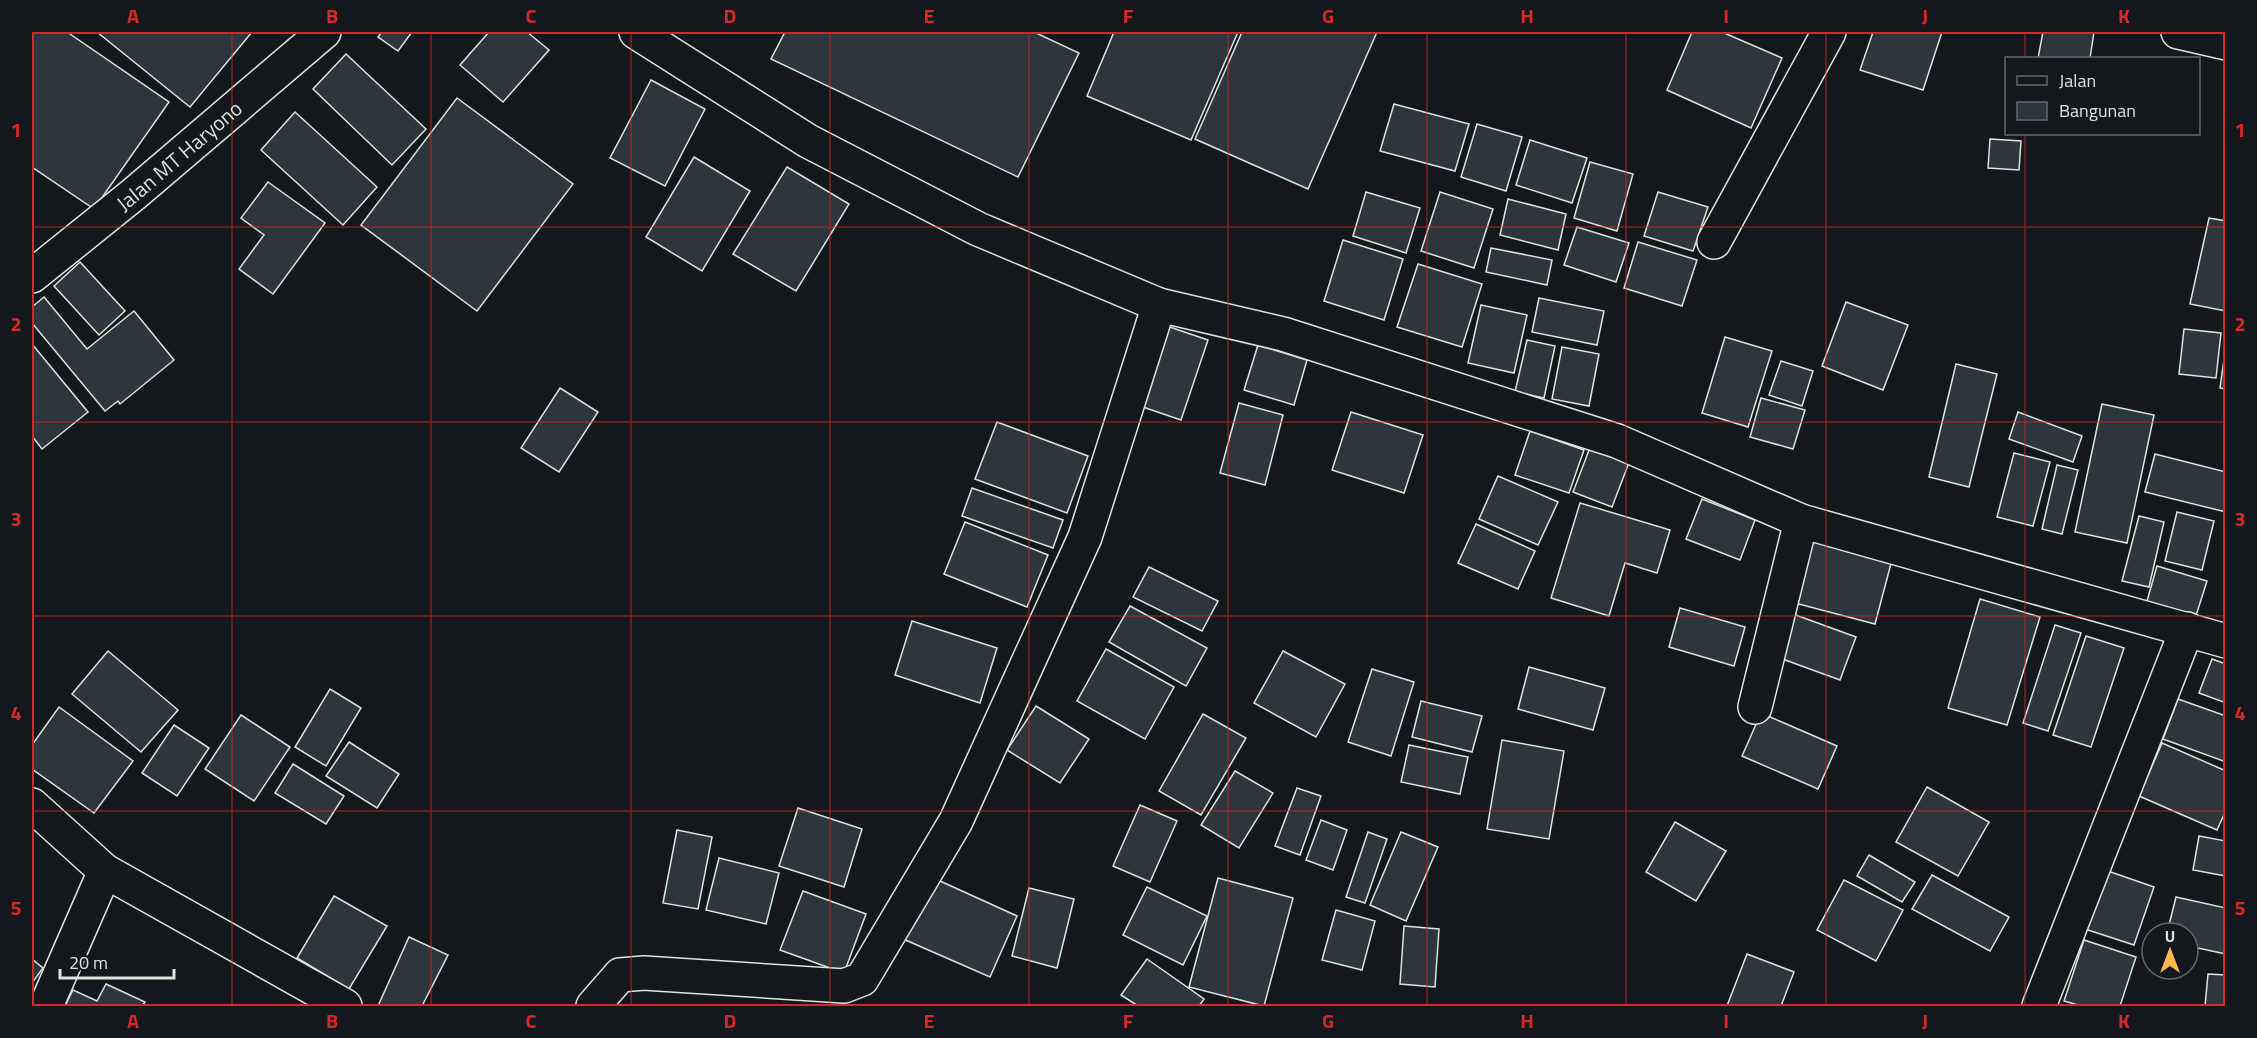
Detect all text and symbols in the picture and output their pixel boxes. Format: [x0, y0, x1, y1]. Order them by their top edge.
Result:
text: A [127, 0, 139, 31]
text: B [326, 0, 338, 31]
text: C [526, 0, 537, 31]
text: D [724, 0, 736, 31]
text: E [923, 0, 935, 31]
text: F [1123, 0, 1134, 31]
text: G [1322, 0, 1334, 31]
text: H [1520, 0, 1534, 31]
text: I [1723, 0, 1729, 31]
text: J [1922, 0, 1928, 31]
text: K [2118, 0, 2130, 31]
legend [2005, 57, 2200, 135]
text: Jalan [2059, 67, 2096, 94]
street label: Jalan MT Haryono [109, 93, 249, 219]
text: Bangunan [2059, 97, 2136, 124]
text: 1 [10, 114, 22, 145]
text: 1 [2234, 114, 2246, 145]
text: 2 [10, 308, 22, 339]
text: 2 [2234, 308, 2246, 339]
text: 3 [10, 503, 22, 534]
text: 3 [2234, 503, 2246, 534]
text: 4 [10, 697, 22, 728]
text: 4 [2234, 697, 2246, 728]
text: 5 [10, 892, 22, 923]
text: 5 [2234, 892, 2246, 923]
north arrow [2140, 921, 2200, 981]
text: U [2165, 924, 2175, 948]
scale bar [60, 942, 174, 980]
text: 20 m [69, 949, 108, 976]
text: A [127, 1005, 139, 1036]
text: B [326, 1005, 338, 1036]
text: C [526, 1005, 537, 1036]
text: D [724, 1005, 736, 1036]
text: E [923, 1005, 935, 1036]
text: F [1123, 1005, 1134, 1036]
text: G [1322, 1005, 1334, 1036]
text: H [1520, 1005, 1534, 1036]
text: I [1723, 1005, 1729, 1036]
text: J [1922, 1005, 1928, 1036]
text: K [2118, 1005, 2130, 1036]

